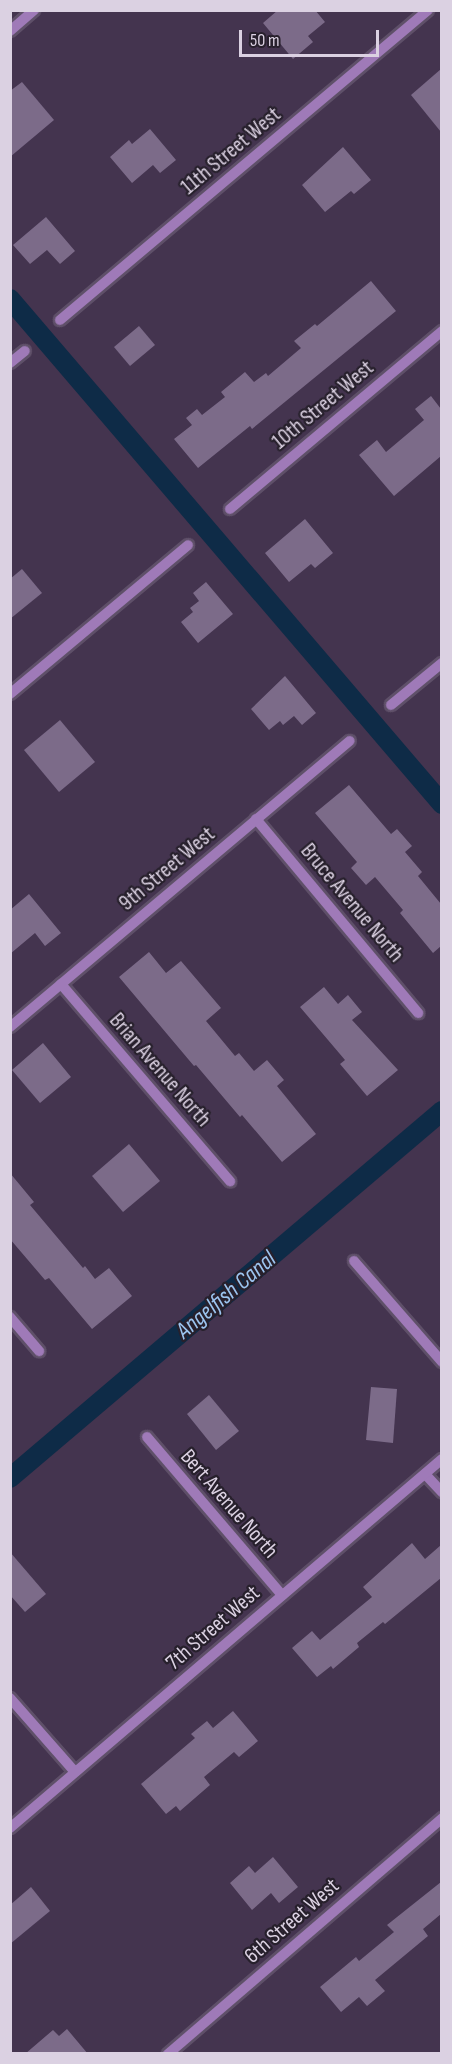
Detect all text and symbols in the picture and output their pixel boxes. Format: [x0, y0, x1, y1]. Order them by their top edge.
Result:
scale bar [242, 18, 382, 56]
text: 50 m [250, 30, 280, 51]
street label: 11th Street West [176, 102, 286, 200]
street label: 10th Street West [267, 355, 379, 455]
street label: 9th Street West [114, 821, 220, 917]
street label: Bruce Avenue North [295, 838, 409, 968]
street label: Brian Avenue North [103, 1008, 217, 1132]
water label: Angelfish Canal [170, 1245, 282, 1345]
street label: Bert Avenue North [175, 1444, 283, 1564]
street label: 7th Street West [161, 1580, 265, 1676]
street label: 6th Street West [239, 1873, 345, 1969]

